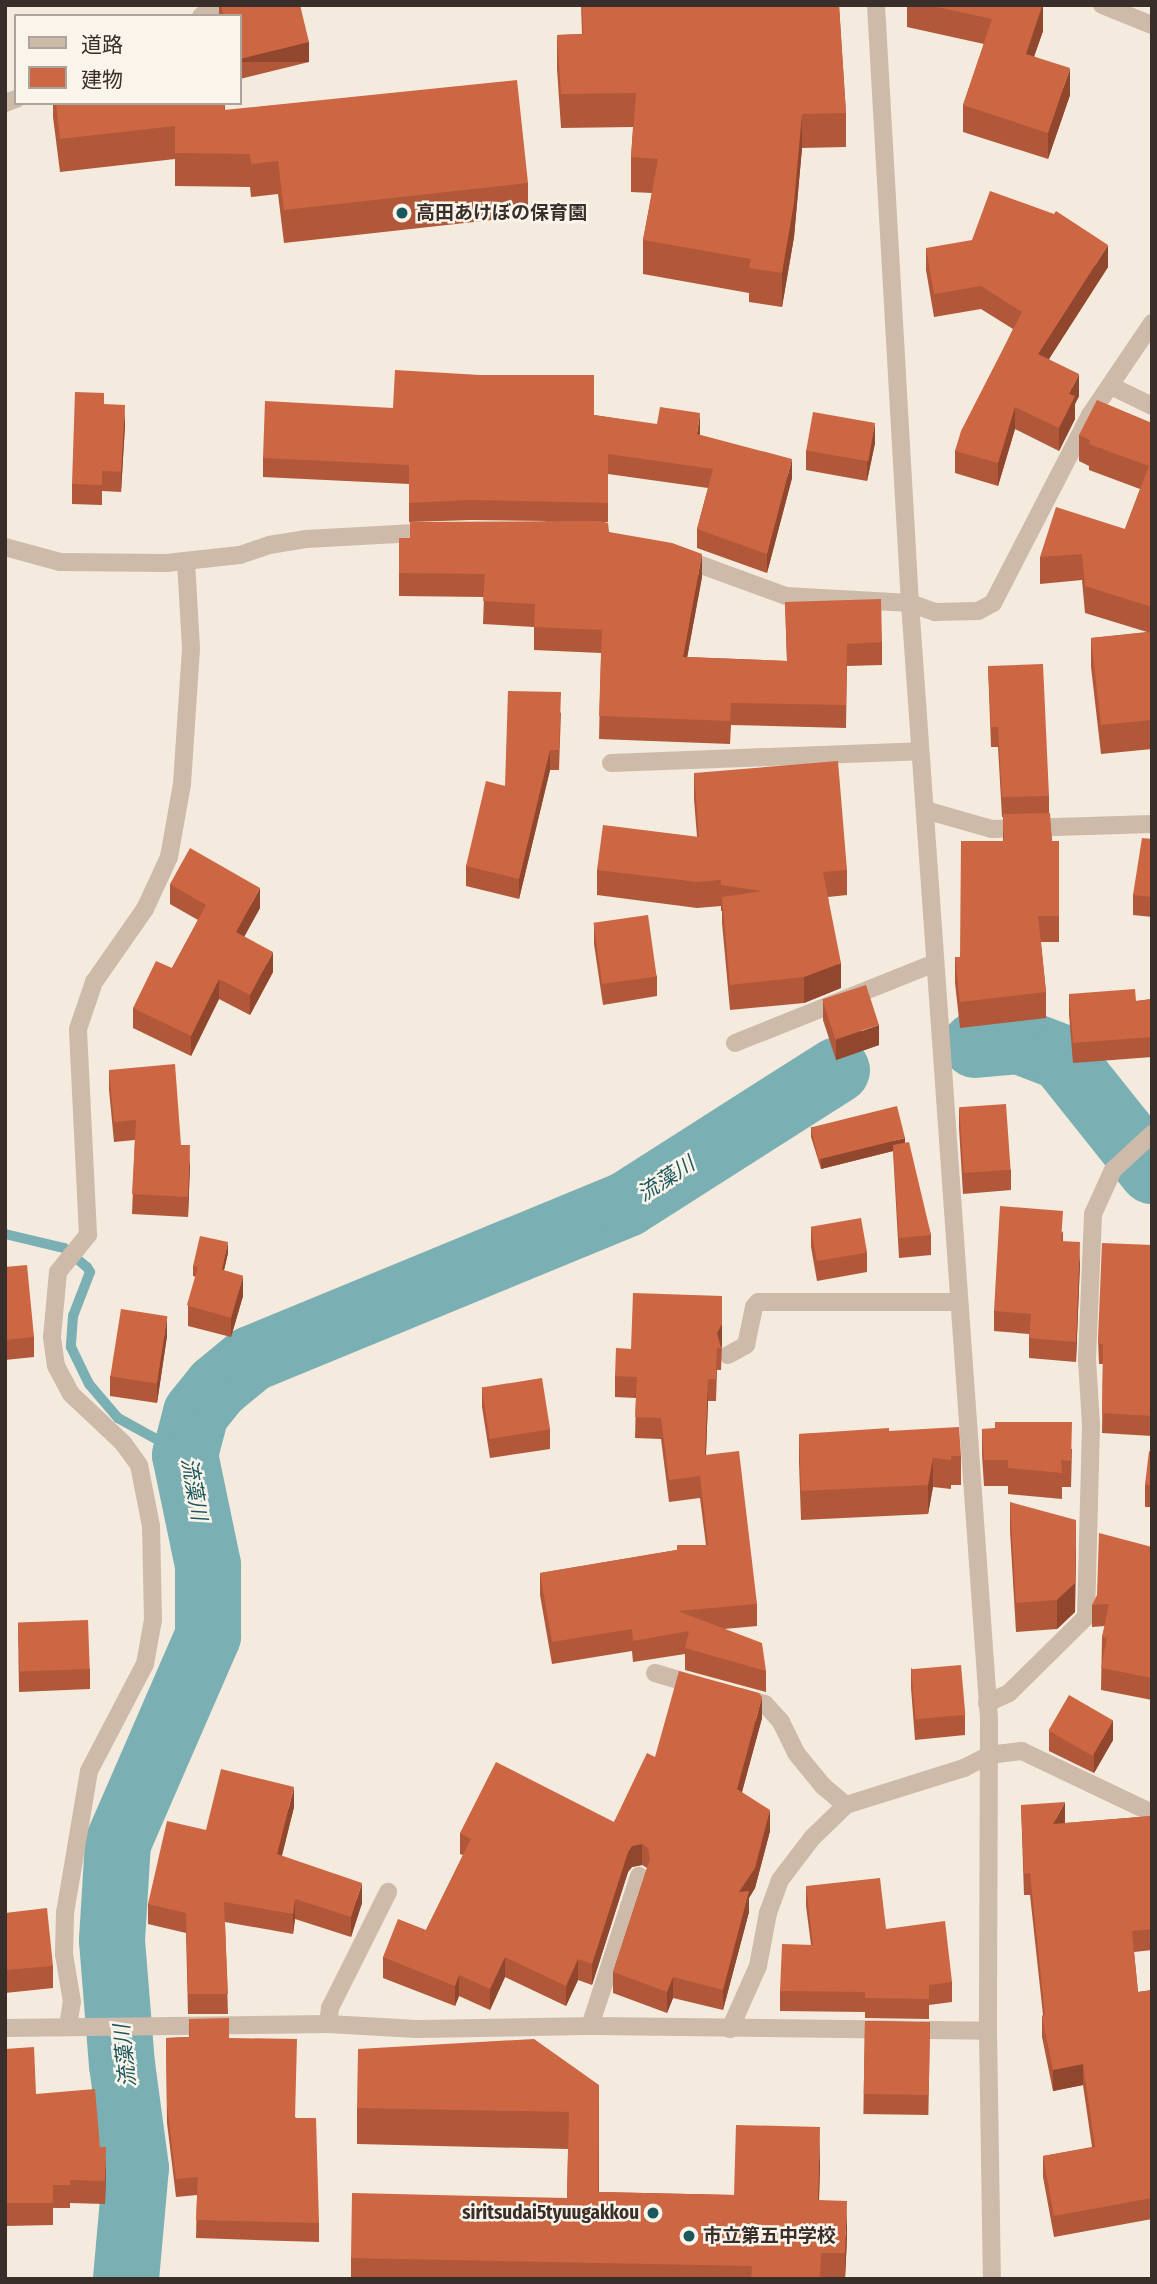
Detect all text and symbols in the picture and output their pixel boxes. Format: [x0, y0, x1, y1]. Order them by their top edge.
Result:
legend [14, 14, 242, 105]
text: 道路 [81, 32, 123, 58]
text: 建物 [81, 67, 123, 93]
place label: 高田あけぼの保育園 [416, 202, 587, 224]
marker: 高田あけぼの保育園 [394, 205, 410, 221]
water label: 流藻川 [633, 1151, 699, 1207]
water label: 流藻川 [176, 1456, 212, 1522]
water label: 流藻川 [109, 2023, 141, 2089]
place label: siritsudai5tyuugakkou [462, 2202, 639, 2224]
marker: siritsudai5tyuugakkou [645, 2205, 661, 2221]
place label: 市立第五中学校 [703, 2225, 836, 2247]
marker: 市立第五中学校 [681, 2228, 697, 2244]

